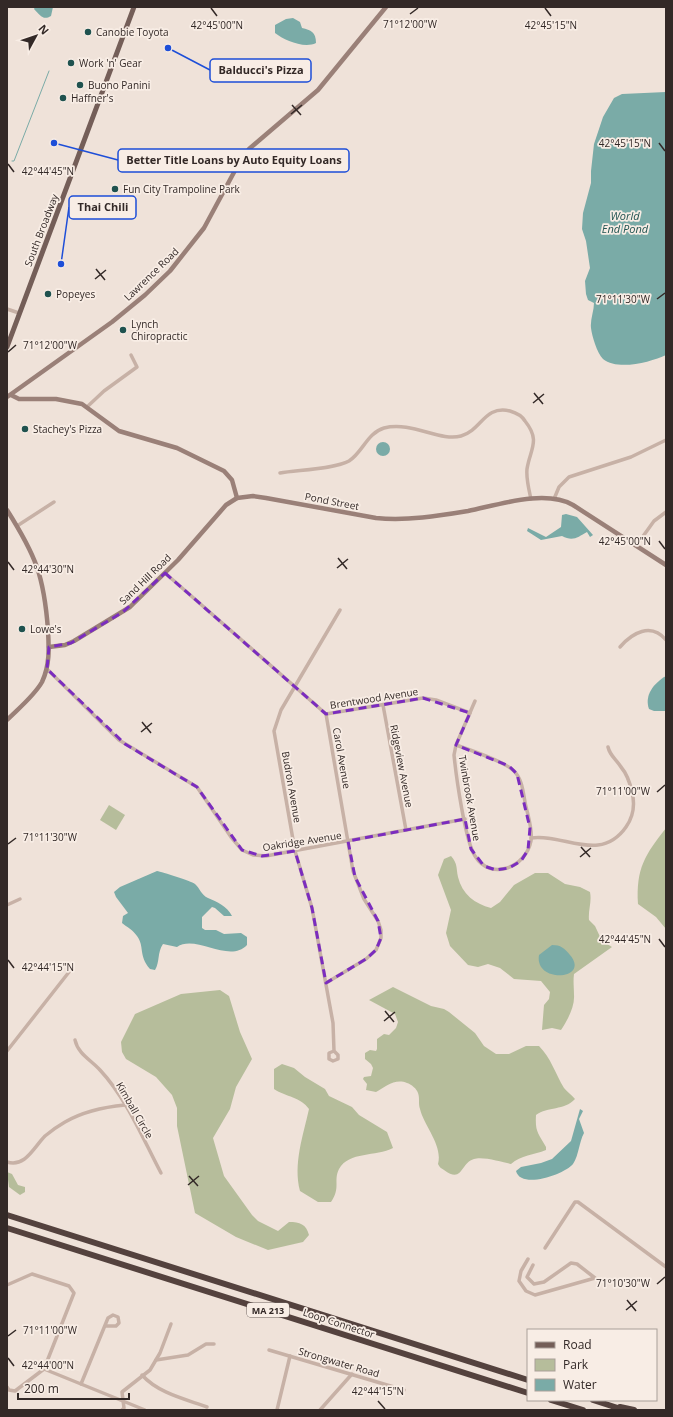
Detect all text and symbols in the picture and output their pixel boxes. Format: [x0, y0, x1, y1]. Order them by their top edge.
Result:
north arrow [16, 16, 56, 56]
text: 71°12'00"W [383, 17, 438, 31]
text: 42°45'00"N [191, 18, 243, 32]
text: 42°45'15"N [525, 18, 577, 32]
text: N [35, 21, 53, 38]
place label: Canobie Toyota [96, 25, 169, 39]
marker: Canobie Toyota [83, 27, 93, 37]
place label: Work 'n' Gear [79, 56, 142, 70]
marker: Work 'n' Gear [66, 58, 76, 68]
callout: Balducci's Pizza [210, 59, 311, 82]
text: Balducci's Pizza [218, 62, 304, 77]
place label: Buono Panini [88, 78, 150, 92]
marker: Buono Panini [75, 80, 85, 90]
place label: Haffner's [71, 91, 114, 105]
marker: Haffner's [58, 93, 68, 103]
text: 42°45'15"N [599, 136, 651, 150]
callout: Better Title Loans by Auto Equity Loans [118, 149, 349, 172]
text: Better Title Loans by Auto Equity Loans [126, 152, 342, 167]
text: 42°44'45"N [22, 164, 74, 178]
place label: Fun City Trampoline Park [123, 182, 241, 196]
marker: Fun City Trampoline Park [110, 184, 120, 194]
street label: South Broadway [21, 191, 62, 268]
callout: Thai Chili [69, 196, 136, 219]
text: Thai Chili [78, 199, 128, 214]
water label: World End Pond [602, 208, 649, 236]
street label: Lawrence Road [121, 244, 181, 304]
place label: Popeyes [56, 287, 95, 301]
marker: Popeyes [43, 289, 53, 299]
text: 71°11'30"W [596, 292, 651, 306]
place label: Lynch Chiropractic [131, 317, 188, 343]
marker: Lynch Chiropractic [118, 325, 128, 335]
text: 71°12'00"W [23, 338, 78, 352]
place label: Stachey's Pizza [33, 422, 102, 436]
marker: Stachey's Pizza [20, 424, 30, 434]
street label: Pond Street [304, 489, 361, 513]
text: 42°45'00"N [599, 534, 651, 548]
street label: Sand Hill Road [116, 551, 174, 607]
text: 42°44'30"N [22, 562, 74, 576]
place label: Lowe's [30, 622, 62, 636]
marker: Lowe's [17, 624, 27, 634]
street label: Brentwood Avenue [329, 684, 420, 712]
street label: Ridgeview Avenue [387, 723, 417, 809]
street label: Carol Avenue [330, 726, 354, 790]
street label: Budron Avenue [279, 750, 305, 824]
street label: Twinbrook Avenue [456, 754, 484, 842]
text: 71°11'00"W [596, 784, 651, 798]
street label: Oakridge Avenue [262, 828, 343, 854]
text: 71°11'30"W [23, 830, 78, 844]
text: 42°44'45"N [599, 932, 651, 946]
text: 42°44'15"N [22, 960, 74, 974]
street label: Kimball Circle [113, 1079, 157, 1141]
text: 71°10'30"W [596, 1276, 651, 1290]
road number: MA 213 [247, 1303, 289, 1317]
street label: Loop Connector [301, 1305, 377, 1341]
text: 71°11'00"W [23, 1323, 78, 1337]
legend [527, 1329, 657, 1401]
text: Road [563, 1336, 592, 1353]
street label: Strongwater Road [297, 1344, 381, 1380]
text: Park [563, 1356, 589, 1373]
text: 42°44'00"N [22, 1358, 74, 1372]
scale bar [18, 1375, 129, 1401]
text: Water [563, 1376, 597, 1393]
text: 200 m [24, 1380, 59, 1397]
text: 42°44'15"N [352, 1384, 404, 1398]

